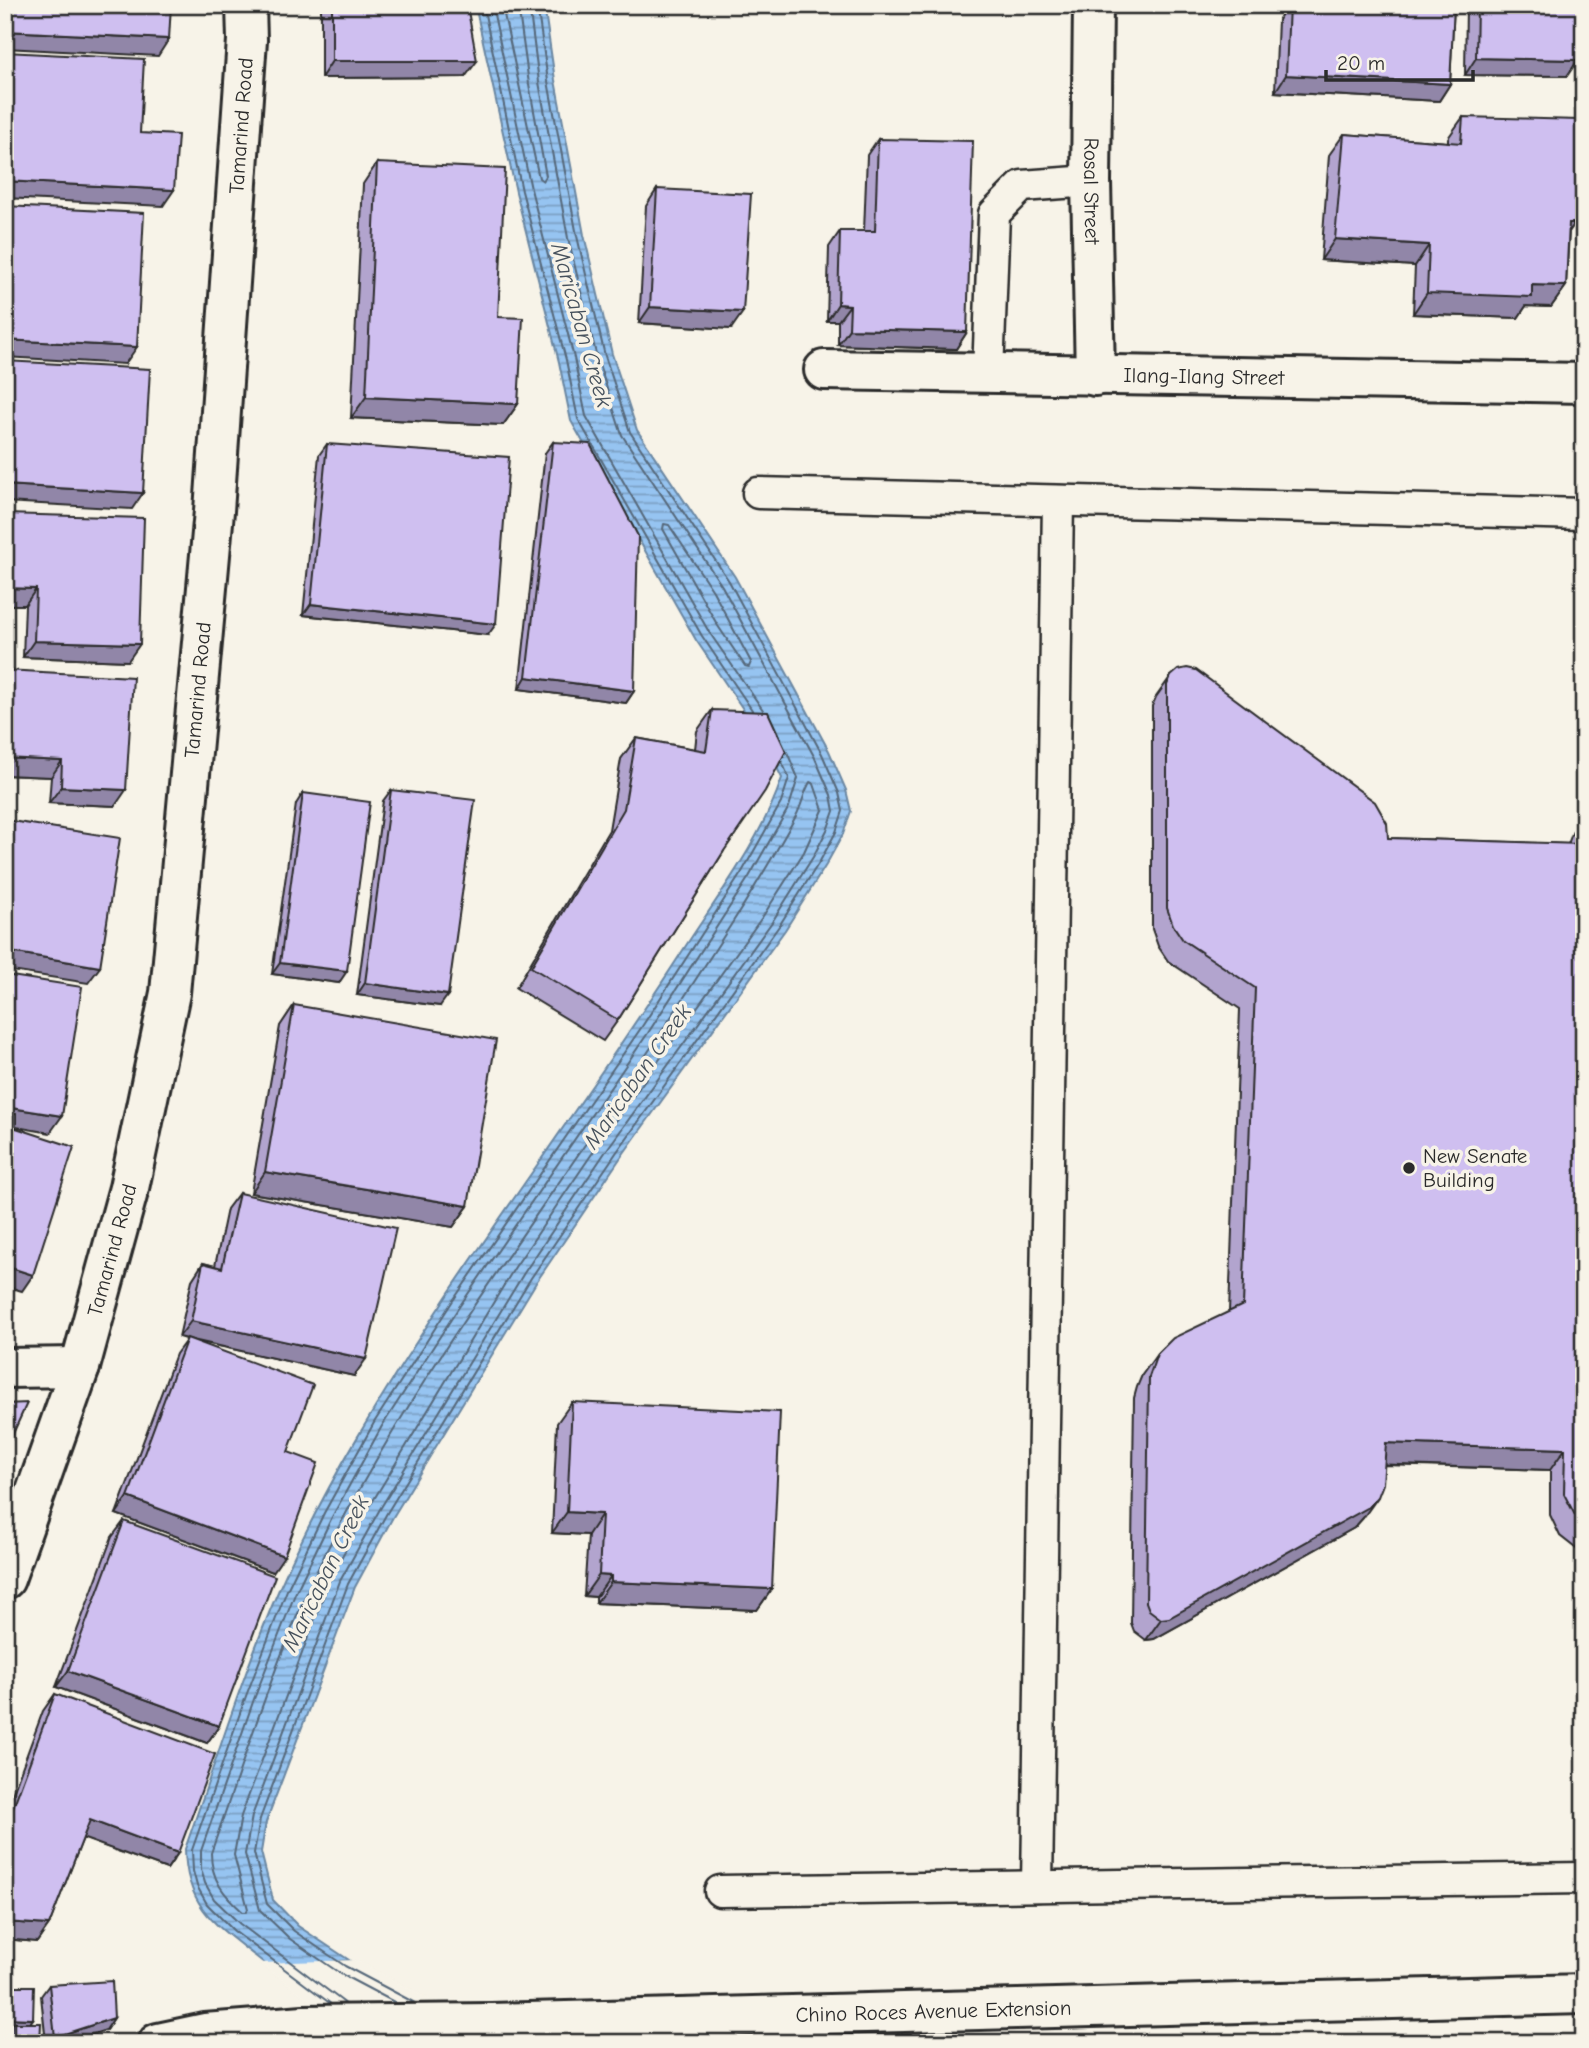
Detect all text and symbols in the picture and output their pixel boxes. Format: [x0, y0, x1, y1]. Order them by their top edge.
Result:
scale bar [1326, 38, 1474, 82]
text: 20 m [1337, 51, 1385, 75]
street label: Tamarind Road [224, 57, 258, 195]
street label: Rosal Street [1079, 137, 1104, 246]
water label: Maricaban Creek [545, 239, 618, 411]
street label: Ilang-Ilang Street [1123, 363, 1286, 390]
street label: Tamarind Road [180, 621, 216, 759]
water label: Maricaban Creek [577, 998, 698, 1154]
place label: New Senate Building [1423, 1144, 1527, 1192]
marker: New Senate Building [1401, 1160, 1417, 1176]
street label: Tamarind Road [82, 1181, 142, 1319]
water label: Maricaban Creek [276, 1490, 375, 1656]
street label: Chino Roces Avenue Extension [795, 1996, 1072, 2027]

